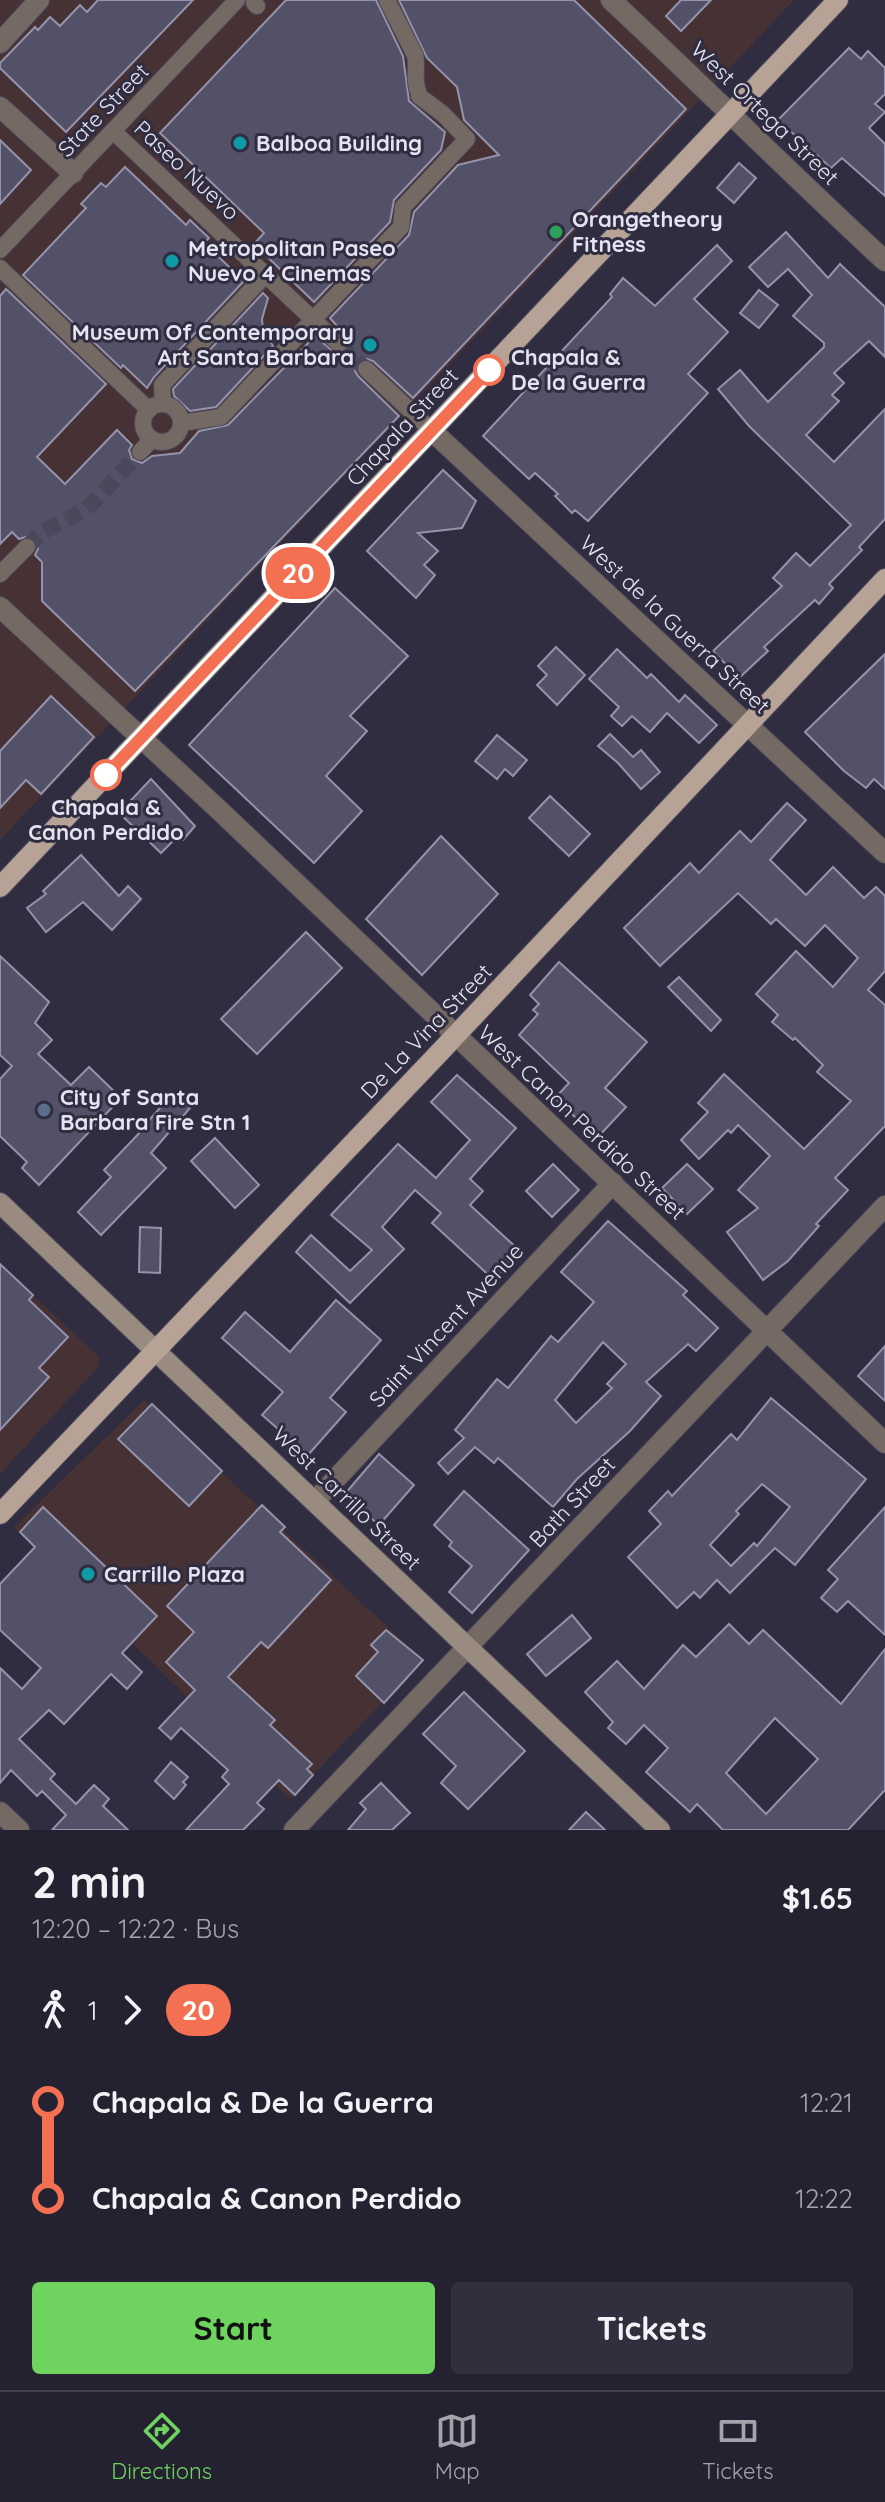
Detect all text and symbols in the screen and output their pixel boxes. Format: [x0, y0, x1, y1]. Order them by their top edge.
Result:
street label: West Ortega Street [685, 35, 845, 191]
street label: State Street [52, 57, 154, 163]
street label: Paseo Nuevo [128, 114, 246, 226]
place label: Balboa Building [256, 129, 422, 157]
marker: Balboa Building [231, 134, 249, 152]
place label: Orangetheory Fitness [572, 205, 723, 258]
marker: Orangetheory Fitness [547, 223, 565, 241]
place label: Metropolitan Paseo Nuevo 4 Cinemas [188, 234, 396, 287]
marker: Metropolitan Paseo Nuevo 4 Cinemas [163, 252, 181, 270]
place label: Museum Of Contemporary Art Santa Barbara [72, 318, 354, 371]
marker: Museum Of Contemporary Art Santa Barbara [361, 336, 379, 354]
place label: Chapala & De la Guerra [511, 343, 646, 396]
marker: Chapala & De la Guerra [474, 355, 504, 385]
street label: Chapala Street [340, 362, 464, 492]
street label: West de la Guerra Street [574, 529, 776, 719]
line badge: 20 [262, 547, 334, 599]
text: 20 [281, 555, 315, 590]
marker: Chapala & Canon Perdido [91, 760, 121, 790]
place label: Chapala & Canon Perdido [28, 793, 184, 846]
street label: De La Vina Street [354, 958, 498, 1104]
street label: West Canon Perdido Street [472, 1018, 692, 1226]
place label: City of Santa Barbara Fire Stn 1 [60, 1083, 250, 1136]
marker: City of Santa Barbara Fire Stn 1 [35, 1101, 53, 1119]
street label: Saint Vincent Avenue [363, 1237, 529, 1413]
street label: West Carrillo Street [267, 1420, 427, 1576]
street label: Bath Street [523, 1451, 621, 1553]
place label: Carrillo Plaza [104, 1560, 245, 1588]
marker: Carrillo Plaza [79, 1565, 97, 1583]
text: 2 min [32, 1854, 147, 1909]
text: $1.65 [782, 1879, 853, 1917]
text: 12:20 – 12:22 · Bus [32, 1912, 239, 1945]
icon: walk [32, 1988, 76, 2032]
icon: forward [110, 1988, 154, 2032]
text: 20 [182, 1992, 215, 2027]
text: 1 [88, 1994, 98, 2027]
text: Chapala & De la Guerra [92, 2083, 434, 2121]
text: 12:21 [800, 2086, 853, 2119]
text: Chapala & Canon Perdido [92, 2179, 462, 2217]
text: 12:22 [795, 2182, 853, 2215]
button: Start [32, 2282, 435, 2374]
button: Tickets [451, 2282, 853, 2374]
tab: Directions [111, 2409, 212, 2485]
tab: Map [435, 2409, 480, 2485]
tab: Tickets [702, 2409, 774, 2485]

